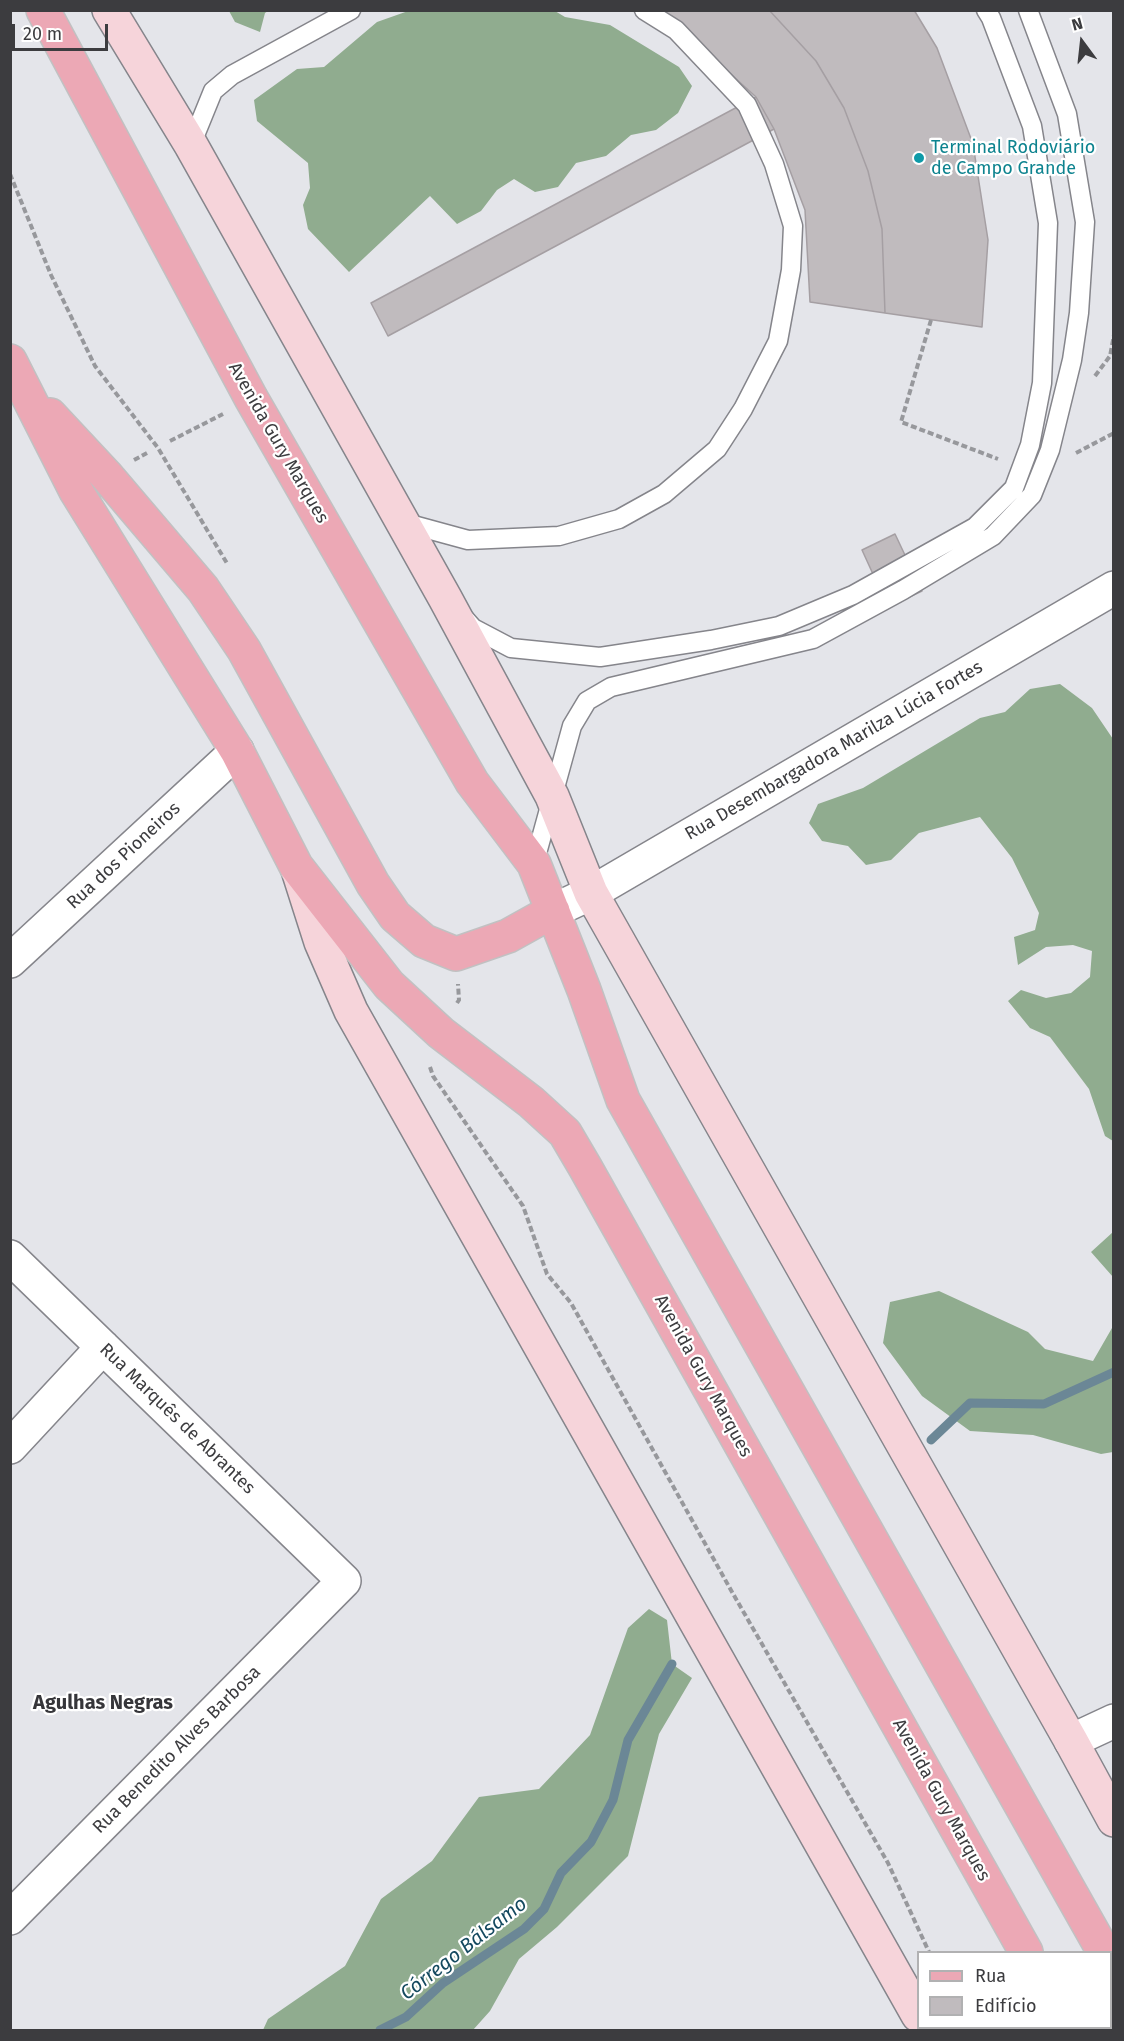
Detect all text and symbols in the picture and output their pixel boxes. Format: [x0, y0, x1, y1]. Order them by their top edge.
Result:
scale bar [15, 12, 111, 50]
north arrow [1052, 12, 1112, 72]
text: N [1070, 14, 1085, 35]
text: 20 m [23, 23, 62, 45]
place label: Terminal Rodoviário de Campo Grande [931, 137, 1095, 180]
marker: Terminal Rodoviário de Campo Grande [912, 151, 926, 165]
street label: Avenida Gury Marques [223, 359, 333, 527]
street label: Rua Desembargadora Marilza Lúcia Fortes [681, 657, 987, 845]
street label: Rua dos Pioneiros [63, 798, 185, 914]
street label: Avenida Gury Marques [649, 1291, 757, 1461]
street label: Rua Marquês de Abrantes [95, 1339, 259, 1499]
street label: Rua Benedito Alves Barbosa [89, 1662, 265, 1838]
district label: Agulhas Negras [33, 1691, 173, 1715]
street label: Avenida Gury Marques [887, 1715, 995, 1885]
water label: Córrego Bálsamo [396, 1892, 532, 2006]
legend [917, 1951, 1112, 2029]
text: Rua [975, 1965, 1006, 1987]
text: Edifício [975, 1995, 1037, 2017]

